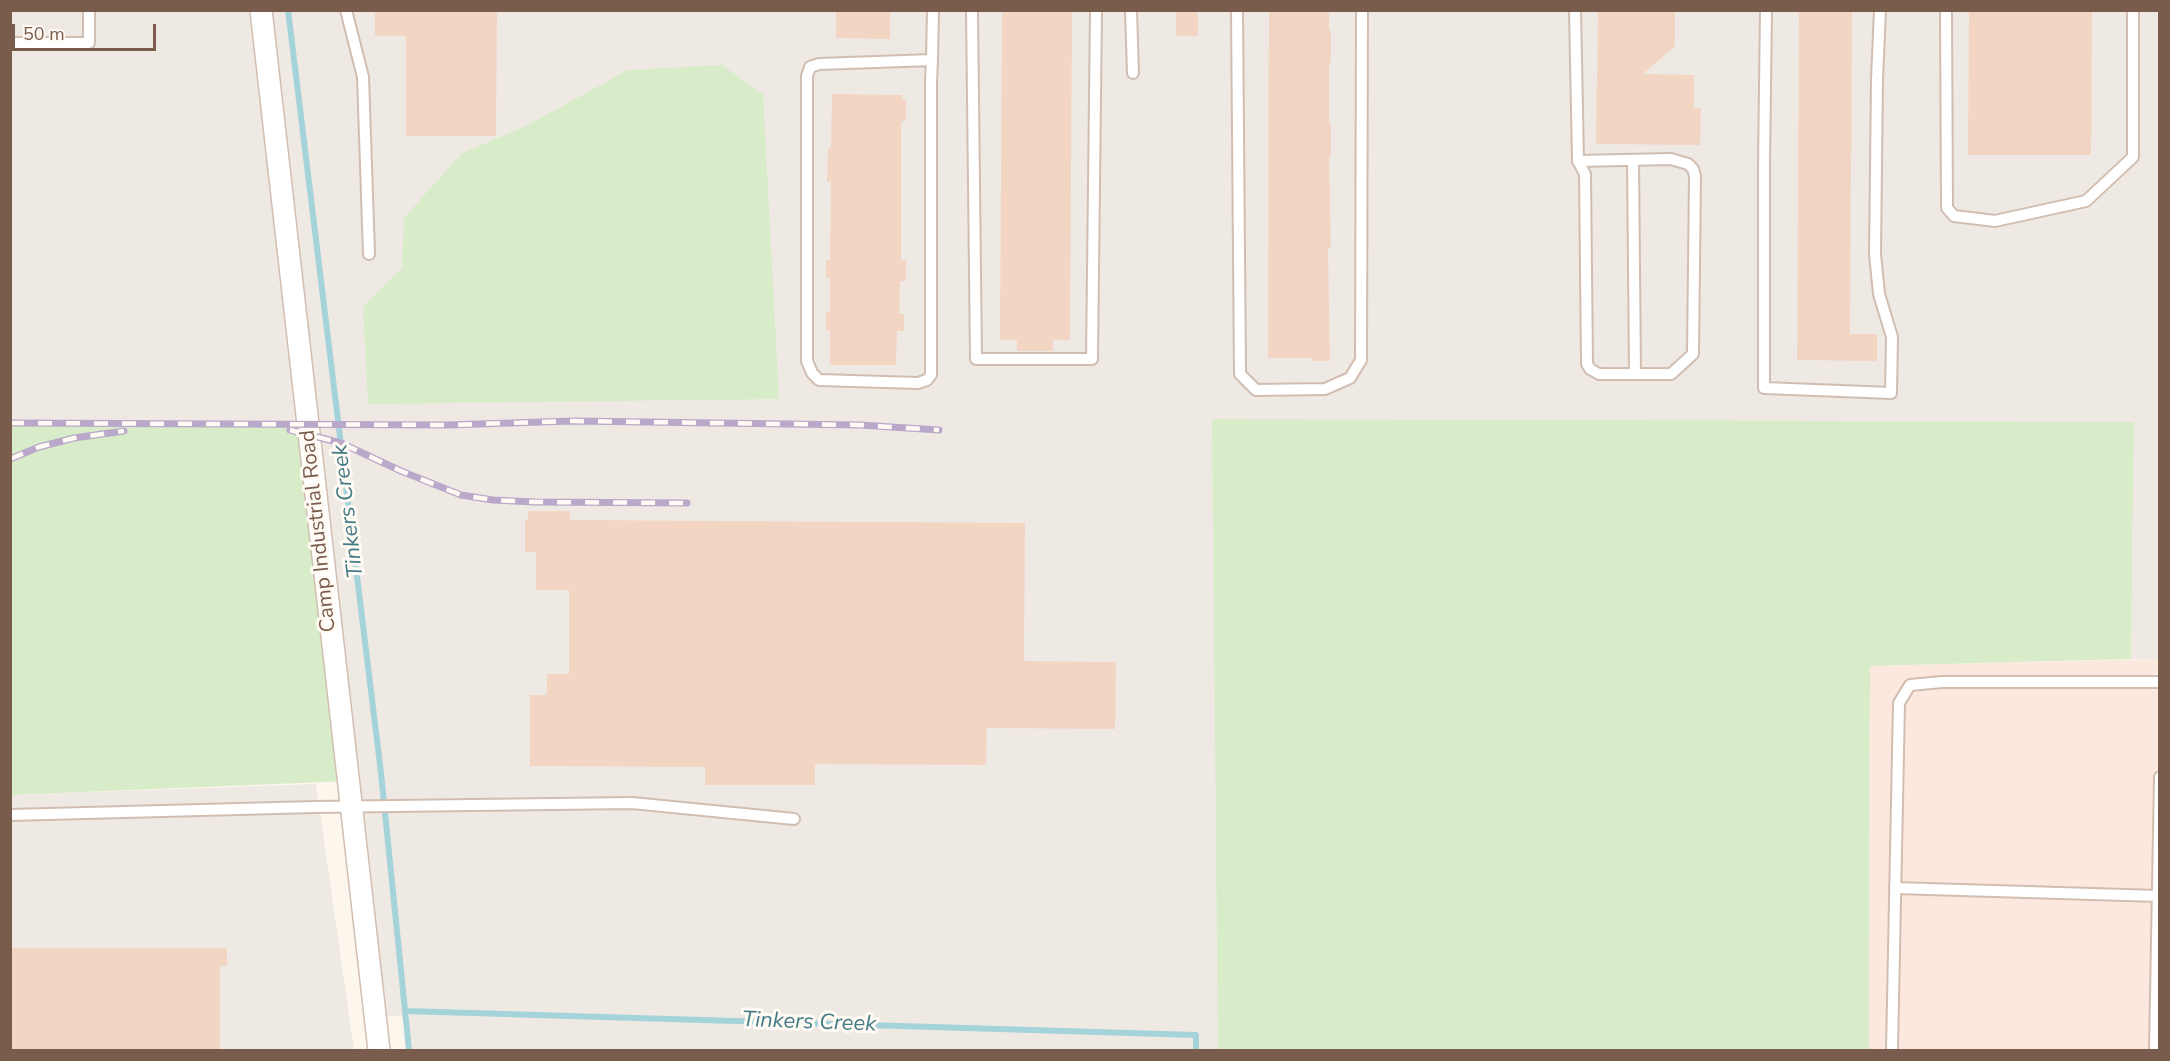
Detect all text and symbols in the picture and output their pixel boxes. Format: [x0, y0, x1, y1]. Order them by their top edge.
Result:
scale bar [15, 12, 159, 50]
text: 50 m [23, 22, 65, 46]
street label: Camp Industrial Road [296, 429, 342, 633]
water label: Tinkers Creek [328, 443, 370, 579]
water label: Tinkers Creek [741, 1007, 877, 1039]

